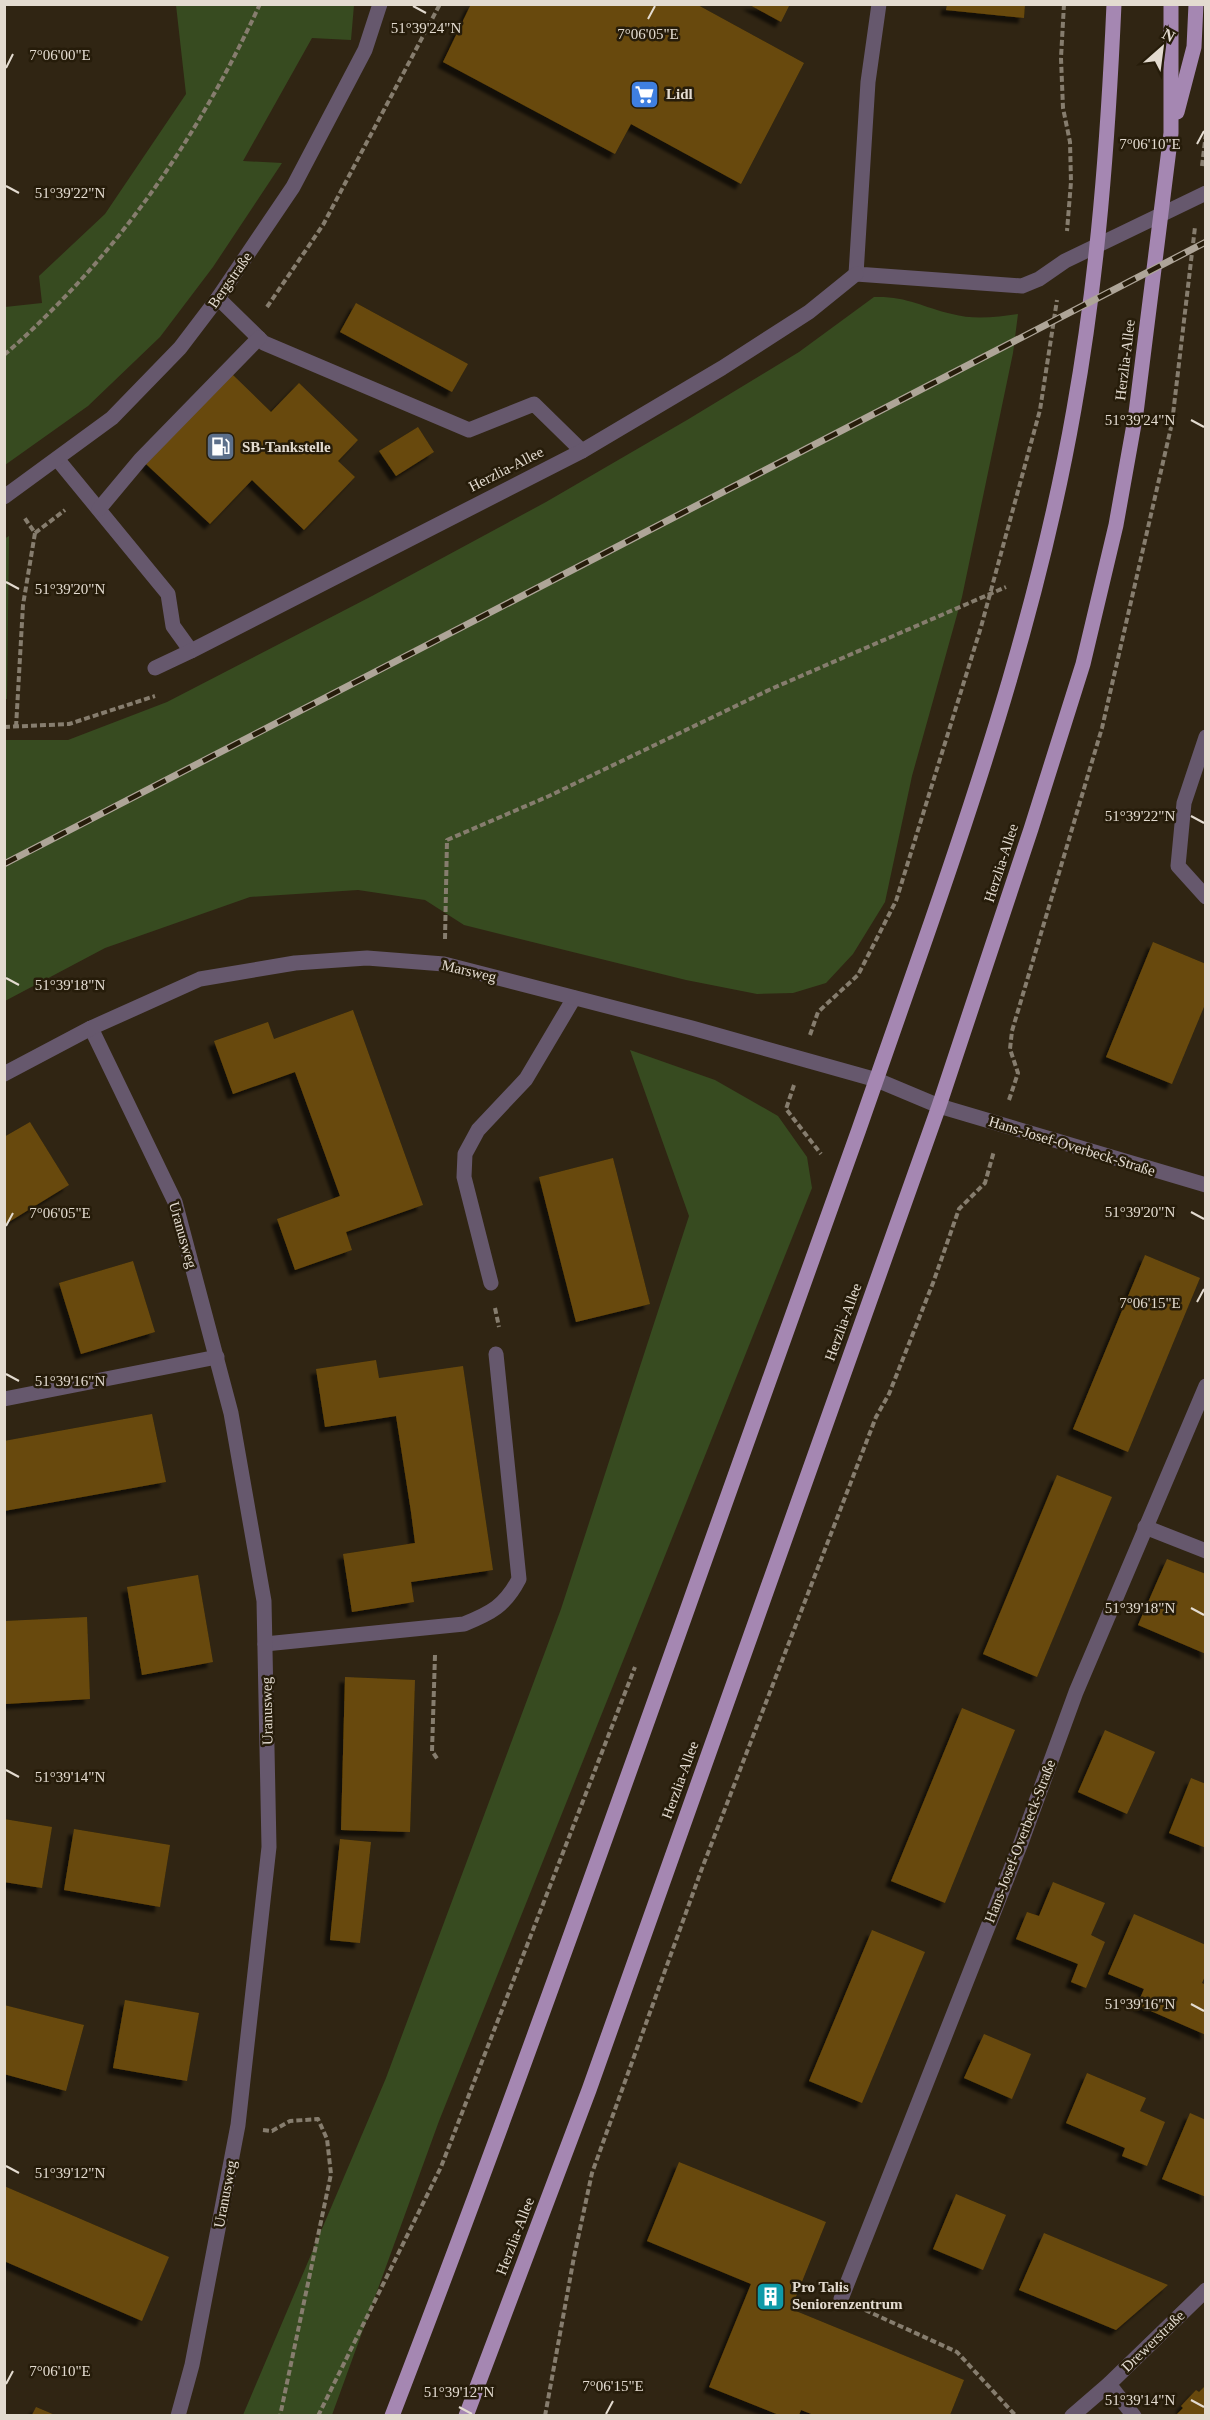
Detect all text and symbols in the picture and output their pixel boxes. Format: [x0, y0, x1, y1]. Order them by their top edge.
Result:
north arrow [1132, 18, 1192, 78]
text: 51°39'24"N [391, 20, 461, 36]
text: N [1160, 25, 1178, 46]
text: 7°06'05"E [617, 26, 679, 42]
text: 7°06'00"E [29, 47, 91, 63]
supermarket icon: Lidl [629, 78, 661, 110]
place label: Lidl [666, 86, 693, 102]
text: 7°06'10"E [1119, 136, 1181, 152]
text: 51°39'22"N [35, 185, 105, 201]
street label: Bergstraße [205, 249, 255, 311]
street label: Herzlia-Allee [1112, 318, 1138, 401]
text: 51°39'24"N [1105, 412, 1175, 428]
fuel station icon: SB-Tankstelle [205, 431, 237, 463]
place label: SB-Tankstelle [242, 439, 331, 455]
street label: Herzlia-Allee [466, 443, 546, 495]
text: 51°39'20"N [35, 581, 105, 597]
text: 51°39'22"N [1105, 808, 1175, 824]
street label: Herzlia-Allee [981, 821, 1021, 904]
street label: Marsweg [440, 957, 498, 985]
text: 51°39'18"N [35, 977, 105, 993]
street label: Hans-Josef-Overbeck-Straße [987, 1113, 1158, 1179]
street label: Uranusweg [166, 1200, 200, 1271]
text: 51°39'20"N [1105, 1204, 1175, 1220]
text: 7°06'05"E [29, 1205, 91, 1221]
street label: Herzlia-Allee [822, 1281, 865, 1363]
text: 7°06'15"E [1119, 1295, 1181, 1311]
text: 51°39'16"N [35, 1373, 105, 1389]
text: 51°39'18"N [1105, 1600, 1175, 1616]
street label: Uranusweg [258, 1676, 276, 1745]
street label: Herzlia-Allee [659, 1739, 702, 1821]
street label: Hans-Josef-Overbeck-Straße [981, 1757, 1059, 1925]
text: 51°39'14"N [35, 1769, 105, 1785]
text: 51°39'16"N [1105, 1996, 1175, 2012]
street label: Uranusweg [211, 2158, 239, 2229]
text: 51°39'12"N [35, 2165, 105, 2181]
street label: Herzlia-Allee [493, 2195, 537, 2277]
place label: Pro Talis Seniorenzentrum [792, 2279, 903, 2312]
building icon: Pro Talis Seniorenzentrum [755, 2280, 787, 2312]
street label: Drewerstraße [1118, 2307, 1188, 2375]
text: 7°06'10"E [29, 2363, 91, 2379]
text: 7°06'15"E [582, 2378, 644, 2394]
text: 51°39'12"N [424, 2384, 494, 2400]
text: 51°39'14"N [1105, 2392, 1175, 2408]

